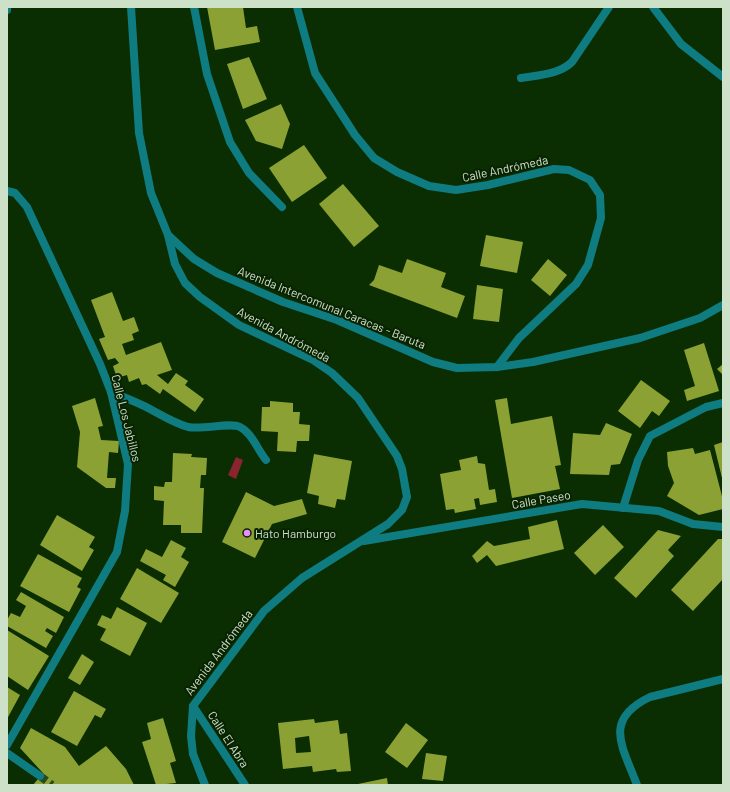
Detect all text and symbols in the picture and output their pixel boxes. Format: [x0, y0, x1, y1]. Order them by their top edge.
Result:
street label: Calle Andrómeda [461, 152, 549, 184]
street label: Avenida Intercomunal Caracas - Baruta [236, 263, 428, 351]
street label: Avenida Andrómeda [235, 304, 333, 364]
street label: Calle Los Jabillos [109, 373, 145, 463]
street label: Calle Paseo [510, 487, 572, 511]
place label: Hato Hamburgo [255, 526, 336, 540]
marker: Hato Hamburgo [242, 528, 252, 538]
street label: Avenida Andrómeda [181, 607, 255, 697]
street label: Calle El Abra [206, 708, 252, 770]

